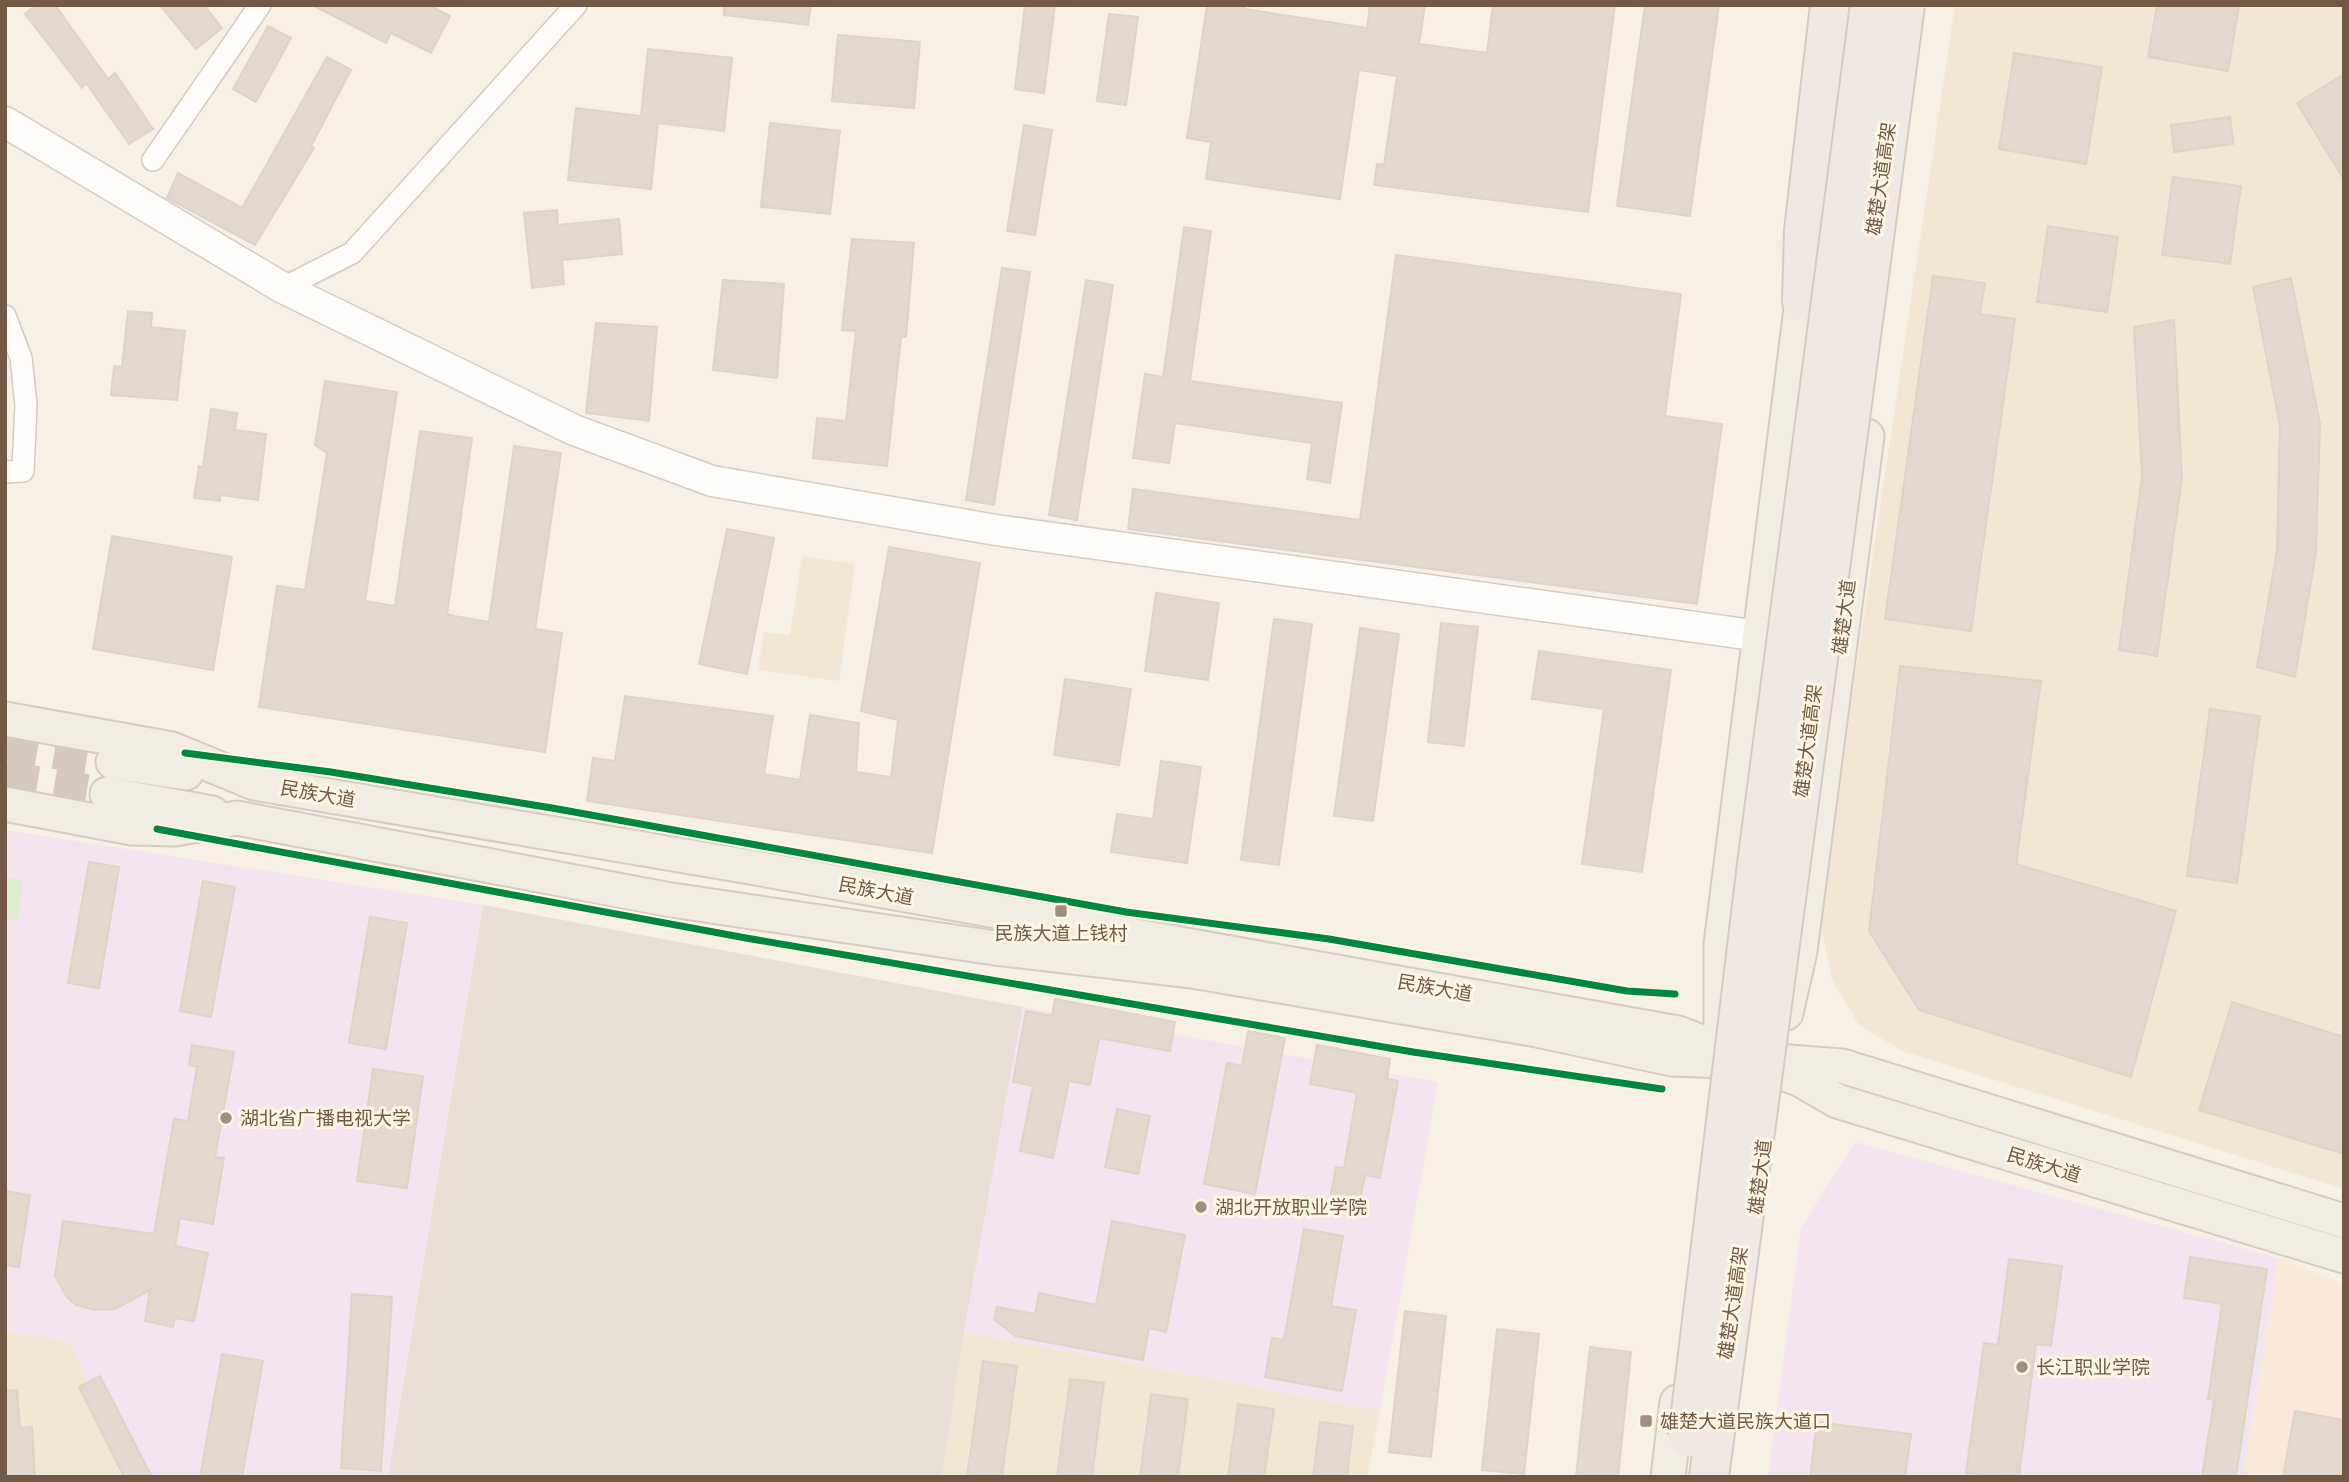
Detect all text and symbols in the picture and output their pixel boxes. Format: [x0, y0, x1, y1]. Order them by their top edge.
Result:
street label: 雄楚大道高架 [1861, 121, 1901, 237]
street label: 雄楚大道 [1827, 578, 1861, 656]
street label: 雄楚大道高架 [1789, 683, 1827, 799]
street label: 民族大道 [278, 775, 358, 813]
street label: 民族大道 [836, 871, 916, 911]
marker: 民族大道上钱村 [1053, 903, 1069, 919]
place label: 民族大道上钱村 [994, 921, 1128, 946]
street label: 民族大道 [1395, 969, 1475, 1007]
place label: 湖北省广播电视大学 [240, 1106, 411, 1131]
marker: 湖北省广播电视大学 [218, 1110, 234, 1126]
street label: 雄楚大道 [1743, 1138, 1777, 1216]
street label: 民族大道 [2004, 1142, 2084, 1188]
place label: 湖北开放职业学院 [1215, 1195, 1367, 1220]
marker: 湖北开放职业学院 [1193, 1199, 1209, 1215]
street label: 雄楚大道高架 [1713, 1245, 1753, 1361]
place label: 长江职业学院 [2036, 1355, 2150, 1380]
marker: 长江职业学院 [2014, 1359, 2030, 1375]
place label: 雄楚大道民族大道口 [1660, 1409, 1831, 1434]
marker: 雄楚大道民族大道口 [1638, 1413, 1654, 1429]

